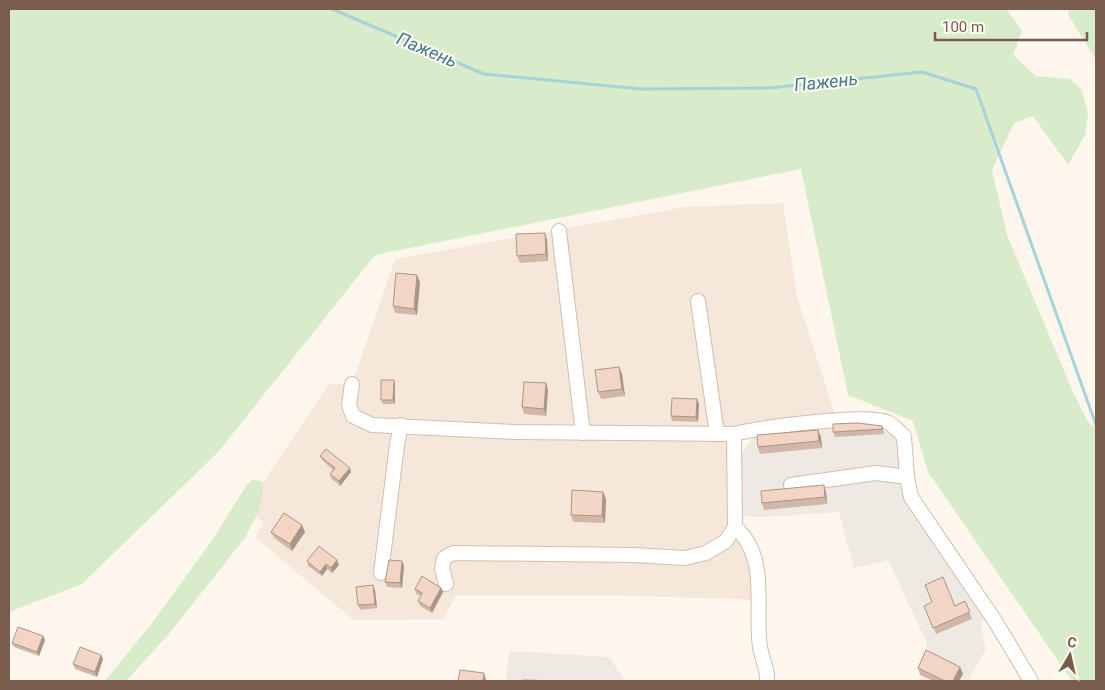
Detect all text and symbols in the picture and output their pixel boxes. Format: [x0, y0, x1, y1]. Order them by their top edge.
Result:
scale bar [935, 10, 1088, 42]
text: 100 m [942, 18, 984, 36]
water label: Пажень [394, 27, 461, 72]
water label: Пажень [793, 68, 859, 95]
north arrow [1045, 630, 1095, 680]
text: С [1066, 634, 1078, 651]

